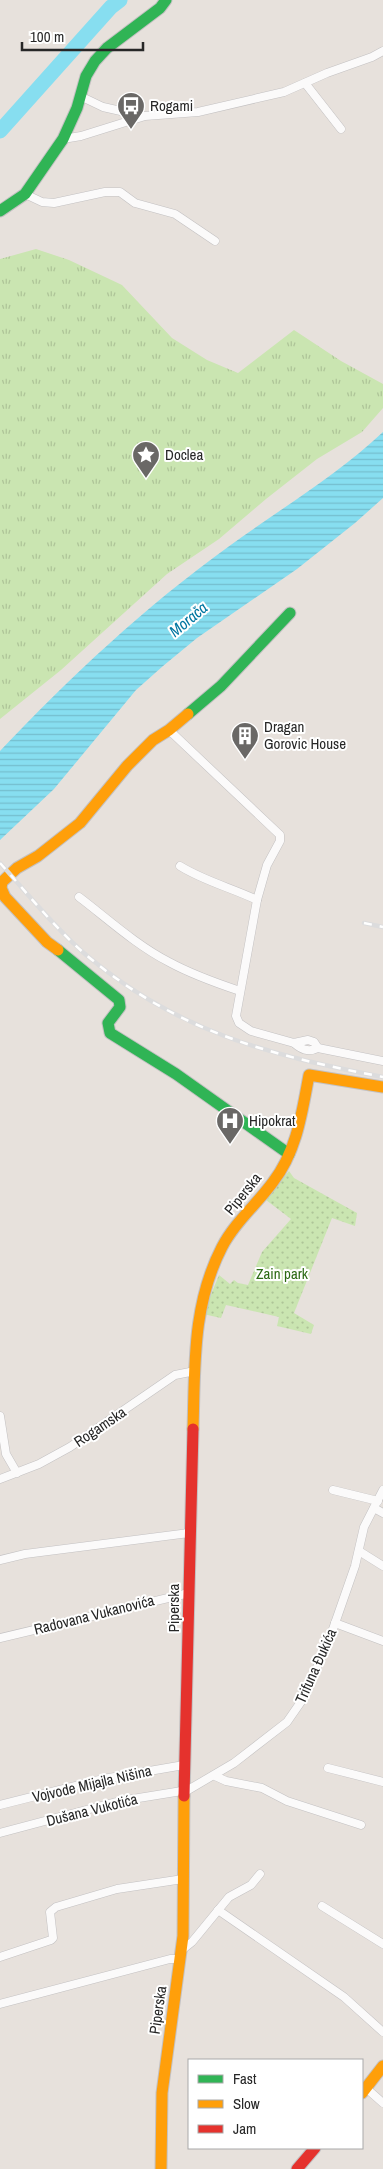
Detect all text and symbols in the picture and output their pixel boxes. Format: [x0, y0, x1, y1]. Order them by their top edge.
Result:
scale bar [22, 20, 144, 52]
text: 100 m [30, 26, 64, 47]
bus stop icon: Rogami [116, 91, 146, 130]
place label: Rogami [150, 95, 193, 116]
place icon: Doclea [131, 440, 161, 479]
place label: Doclea [165, 444, 203, 465]
water label: Morača [164, 597, 212, 641]
place label: Dragan Gorovic House [264, 716, 346, 754]
building icon: Dragan Gorovic House [230, 721, 260, 760]
hospital icon: Hipokrat [215, 1106, 245, 1145]
place label: Hipokrat [249, 1110, 296, 1131]
street label: Piperska [219, 1168, 266, 1219]
park label: Zain park [256, 1263, 309, 1284]
street label: Rogamska [69, 1401, 130, 1452]
street label: Piperska [163, 1584, 184, 1632]
street label: Radovana Vukanovića [32, 1589, 156, 1640]
street label: Trifuna Đukića [290, 1625, 342, 1707]
street label: Vojvode Mijajla Nišina [30, 1760, 154, 1807]
street label: Dušana Vukotića [44, 1788, 140, 1831]
street label: Piperska [144, 1984, 171, 2035]
legend [188, 2059, 363, 2149]
text: Fast [233, 2068, 257, 2089]
text: Slow [233, 2093, 260, 2114]
text: Jam [233, 2118, 256, 2139]

